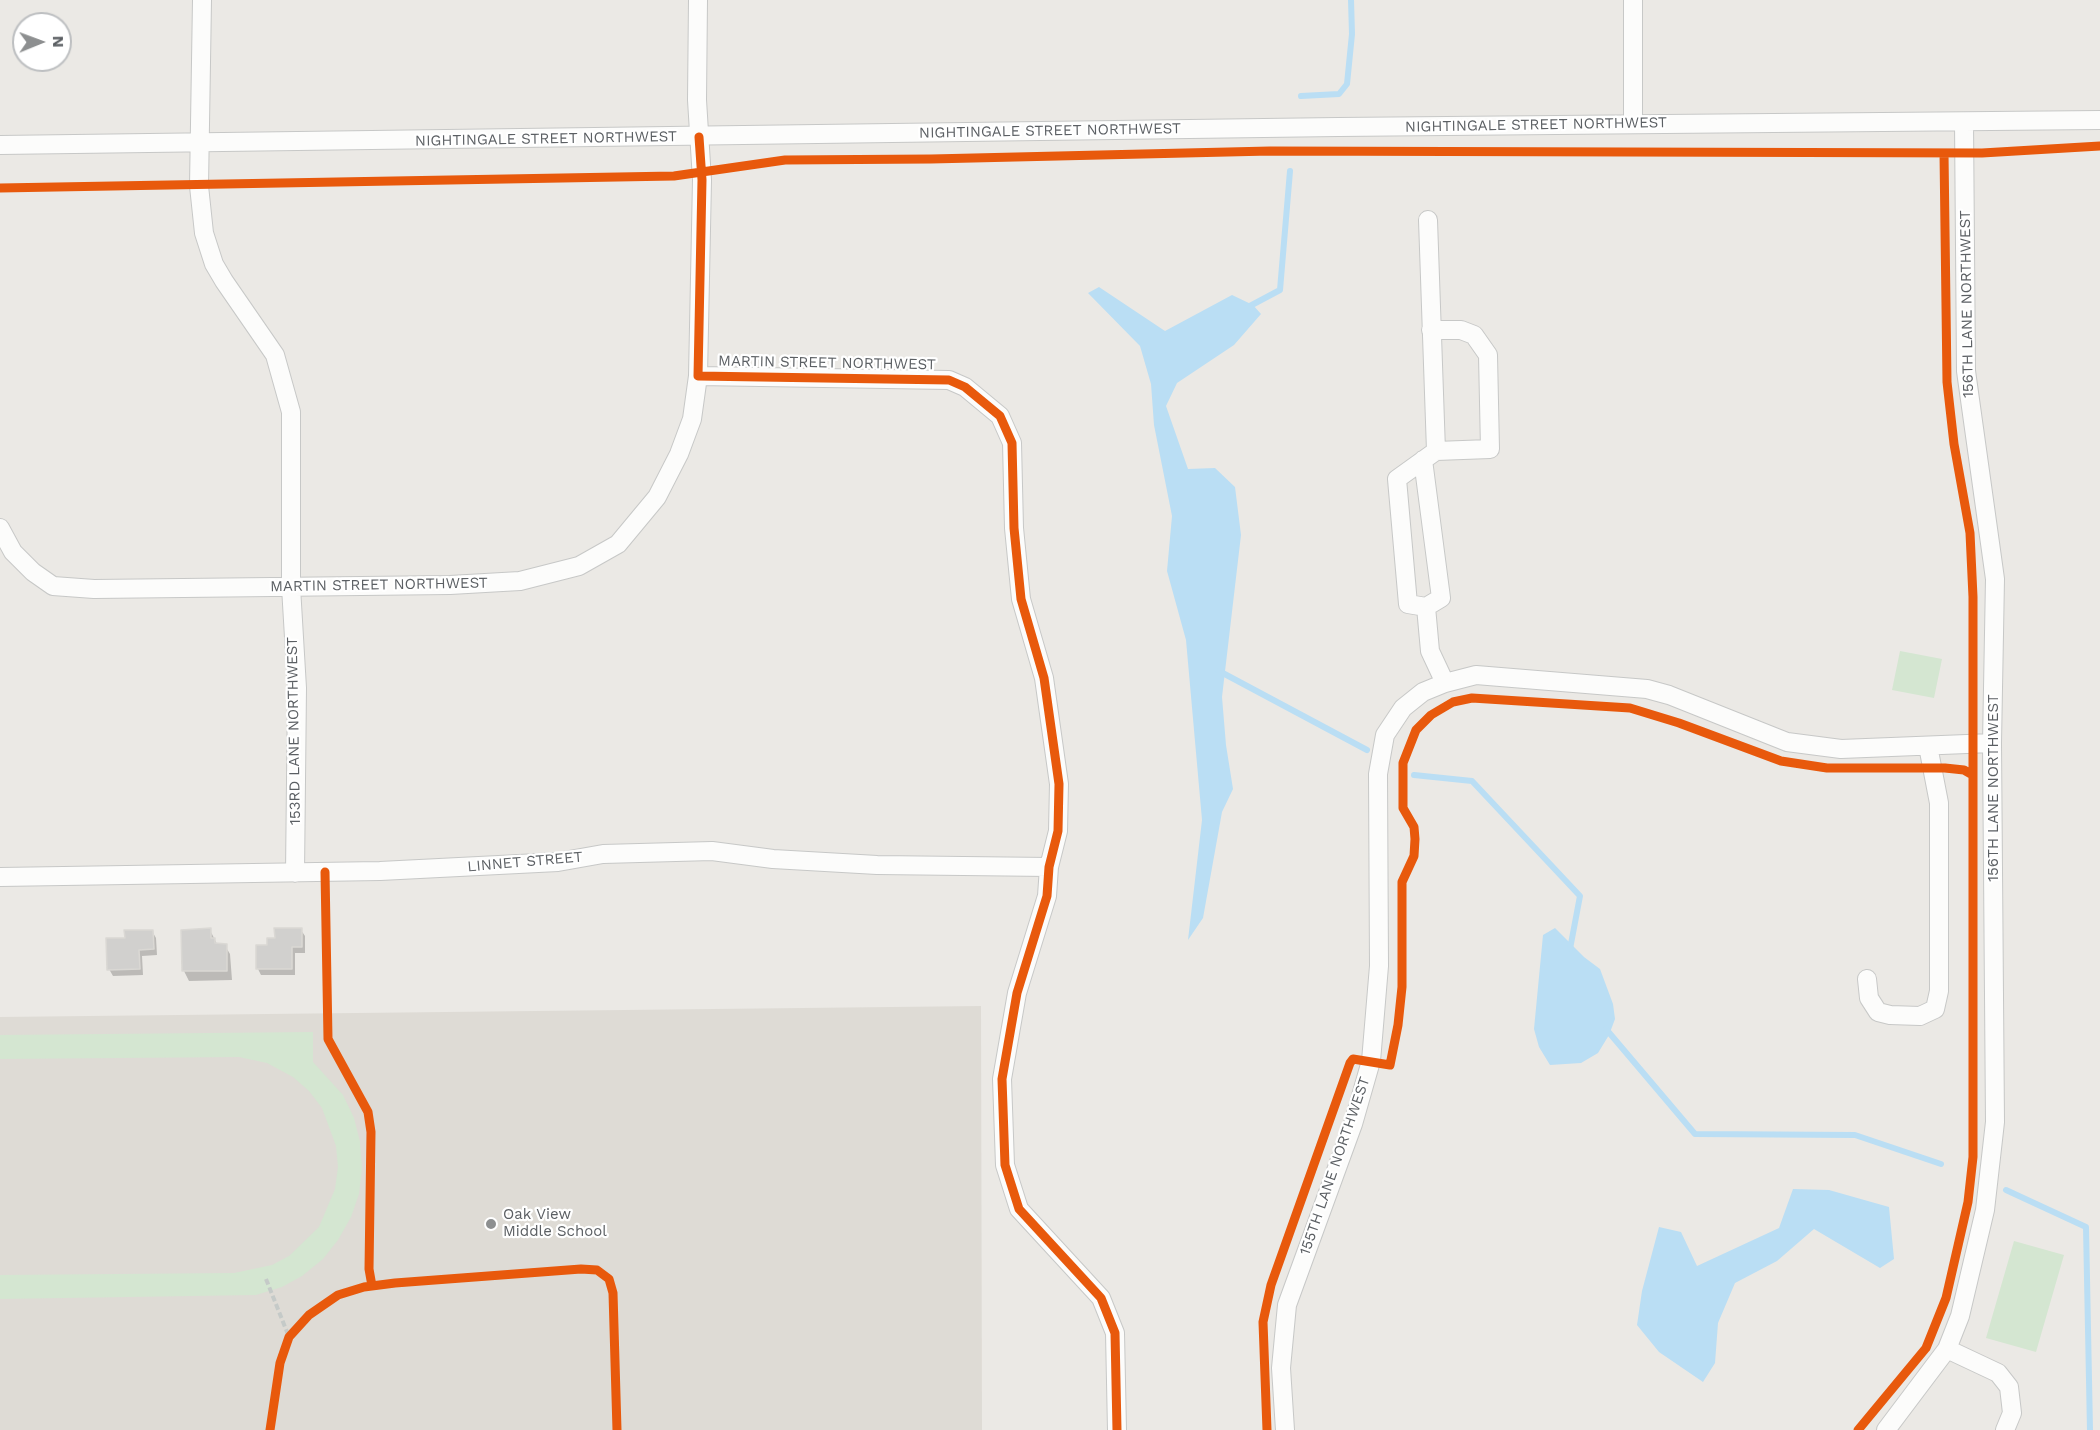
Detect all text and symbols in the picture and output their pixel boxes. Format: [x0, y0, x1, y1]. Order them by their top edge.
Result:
north arrow [12, 12, 72, 72]
text: N [49, 36, 68, 48]
street label: NIGHTINGALE STREET NORTHWEST [1405, 114, 1667, 136]
street label: NIGHTINGALE STREET NORTHWEST [919, 120, 1181, 142]
street label: NIGHTINGALE STREET NORTHWEST [415, 128, 677, 150]
street label: 156TH LANE NORTHWEST [1956, 210, 1978, 398]
street label: MARTIN STREET NORTHWEST [718, 352, 936, 374]
street label: MARTIN STREET NORTHWEST [270, 574, 488, 596]
street label: 153RD LANE NORTHWEST [283, 637, 305, 825]
street label: 156TH LANE NORTHWEST [1985, 694, 2003, 882]
street label: LINNET STREET [467, 848, 583, 876]
street label: 155TH LANE NORTHWEST [1296, 1075, 1374, 1257]
place label: Oak View Middle School [503, 1206, 607, 1241]
marker: Oak View Middle School [484, 1217, 498, 1231]

